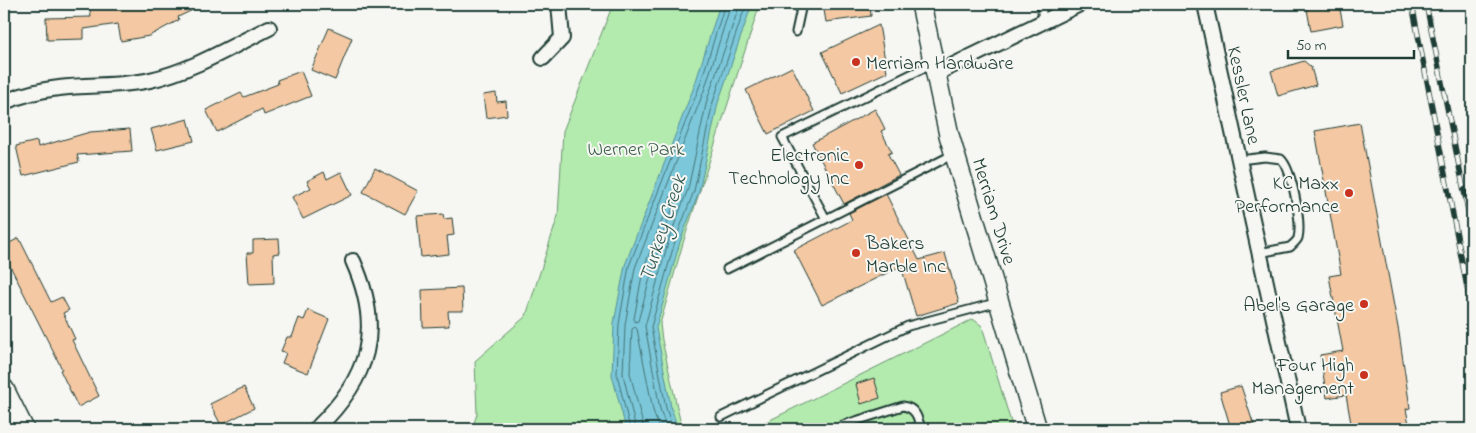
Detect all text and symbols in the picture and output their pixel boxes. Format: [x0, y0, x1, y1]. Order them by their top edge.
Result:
scale bar [1288, 28, 1415, 60]
text: 50 m [1296, 35, 1327, 57]
street label: Kessler Lane [1218, 44, 1267, 147]
place label: Merriam Hardware [866, 50, 1013, 79]
marker: Merriam Hardware [850, 56, 862, 68]
park label: Werner Park [588, 136, 685, 165]
place label: Electronic Technology Inc [728, 142, 849, 195]
street label: Merriam Drive [963, 155, 1023, 269]
marker: Electronic Technology Inc [853, 159, 865, 171]
place label: KC Maxx Performance [1235, 170, 1339, 222]
water label: Turkey Creek [633, 171, 696, 286]
marker: KC Maxx Performance [1343, 187, 1355, 199]
place label: Bakers Marble Inc [865, 230, 946, 282]
marker: Bakers Marble Inc [850, 247, 862, 259]
place label: Abel's Garage [1243, 292, 1354, 322]
marker: Abel's Garage [1358, 298, 1370, 310]
place label: Four High Management [1251, 352, 1354, 405]
marker: Four High Management [1358, 369, 1370, 381]

